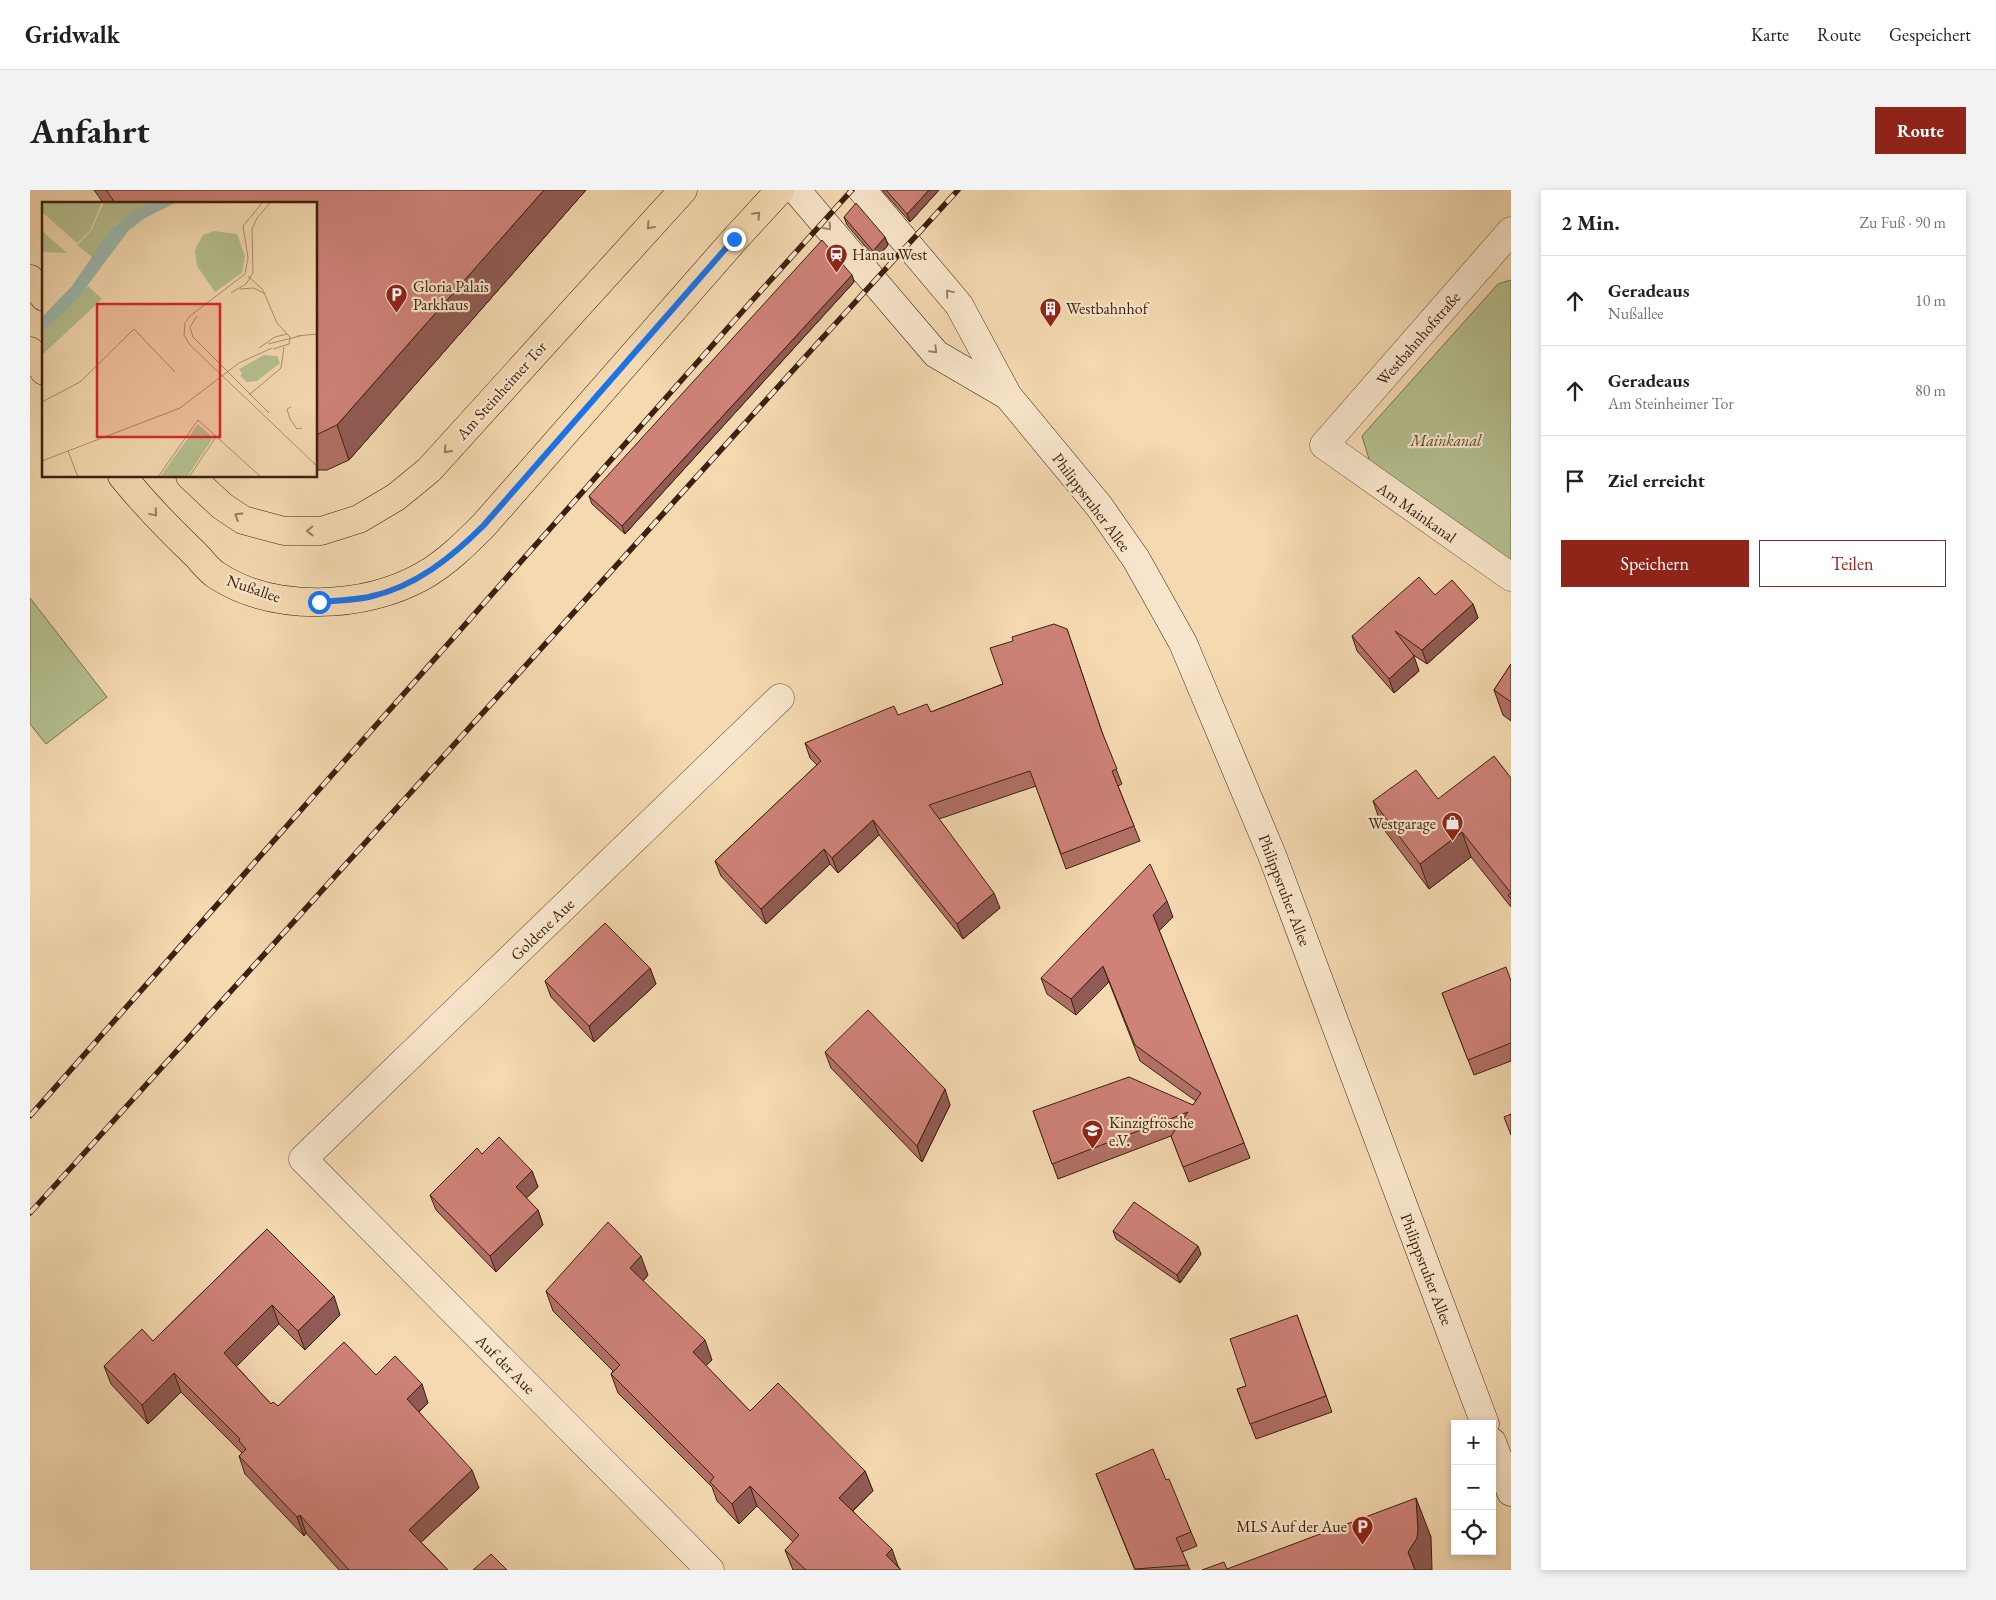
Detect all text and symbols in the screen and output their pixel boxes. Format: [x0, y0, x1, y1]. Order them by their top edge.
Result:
text: Gridwalk [25, 19, 120, 50]
text: Karte [1751, 23, 1789, 46]
text: Route [1817, 23, 1861, 46]
text: Gespeichert [1889, 23, 1971, 46]
button: Route [1875, 107, 1966, 154]
text: Anfahrt [30, 108, 150, 153]
inset map [42, 202, 318, 478]
text: 2 Min. [1561, 209, 1620, 236]
one-way arrow [751, 211, 760, 220]
text: Zu Fuß · 90 m [1859, 212, 1946, 233]
one-way arrow [647, 221, 656, 230]
one-way arrow [822, 221, 830, 230]
route end [723, 228, 746, 251]
station icon: Hanau West [824, 242, 848, 273]
place label: Hanau West [852, 244, 927, 265]
place label: Gloria Palais Parkhaus [413, 276, 489, 315]
text: Geradeaus [1608, 278, 1690, 303]
parking icon: Gloria Palais Parkhaus [385, 283, 409, 314]
street label: Westbahnhofstraße [1372, 287, 1465, 390]
icon: ahead [1561, 287, 1589, 315]
one-way arrow [945, 290, 954, 299]
text: 10 m [1915, 290, 1946, 311]
building icon: Westbahnhof [1038, 296, 1062, 327]
place label: Westbahnhof [1066, 298, 1150, 319]
text: Nußallee [1608, 303, 1664, 324]
street label: Am Steinheimer Tor [451, 336, 552, 445]
one-way arrow [928, 344, 937, 353]
text: Geradeaus [1608, 368, 1690, 393]
icon: ahead [1561, 377, 1589, 405]
text: 80 m [1915, 380, 1946, 401]
text: Am Steinheimer Tor [1608, 393, 1734, 414]
park label: Mainkanal [1409, 430, 1482, 451]
one-way arrow [444, 445, 453, 454]
street label: Philippsruher Allee [1048, 449, 1136, 556]
icon: arrive [1561, 467, 1589, 495]
text: Ziel erreicht [1608, 468, 1705, 493]
street label: Am Mainkanal [1372, 477, 1461, 548]
one-way arrow [148, 508, 157, 517]
one-way arrow [235, 513, 244, 523]
one-way arrow [306, 526, 314, 536]
button: Speichern [1561, 540, 1749, 587]
button: Teilen [1759, 540, 1946, 587]
street label: Nußallee [224, 570, 284, 607]
route start [308, 591, 331, 614]
shop icon: Westgarage [1440, 811, 1464, 842]
place label: Westgarage [1368, 813, 1436, 834]
street label: Philippsruher Allee [1254, 831, 1316, 949]
street label: Goldene Aue [506, 894, 579, 965]
place label: Kinzigfrösche e.V. [1109, 1112, 1194, 1151]
school or university icon: Kinzigfrösche e.V. [1081, 1119, 1105, 1150]
street label: Philippsruher Allee [1396, 1210, 1458, 1328]
street label: Auf der Aue [470, 1329, 540, 1399]
map controls [1451, 1420, 1496, 1555]
button: + [1451, 1420, 1496, 1465]
button: − [1451, 1465, 1496, 1510]
button: locate [1451, 1510, 1496, 1555]
parking icon: MLS Auf der Aue [1351, 1514, 1375, 1545]
place label: MLS Auf der Aue [1236, 1516, 1347, 1537]

